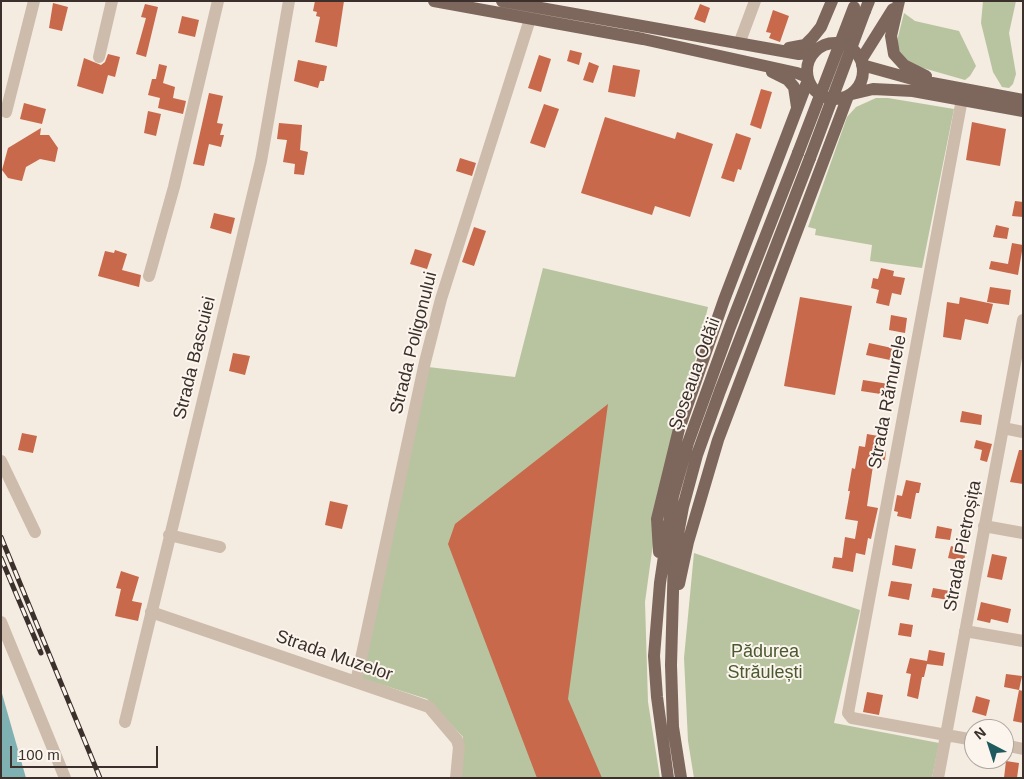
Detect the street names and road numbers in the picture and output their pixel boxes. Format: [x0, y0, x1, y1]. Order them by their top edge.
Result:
street label: Strada Poligonului [386, 270, 442, 416]
street label: Strada Bascuiei [169, 294, 221, 422]
street label: Șoseaua Odăii [665, 315, 725, 433]
street label: Strada Rămurele [864, 333, 912, 471]
street label: Strada Pietroșița [940, 479, 986, 613]
street label: Strada Muzelor [273, 626, 395, 686]

